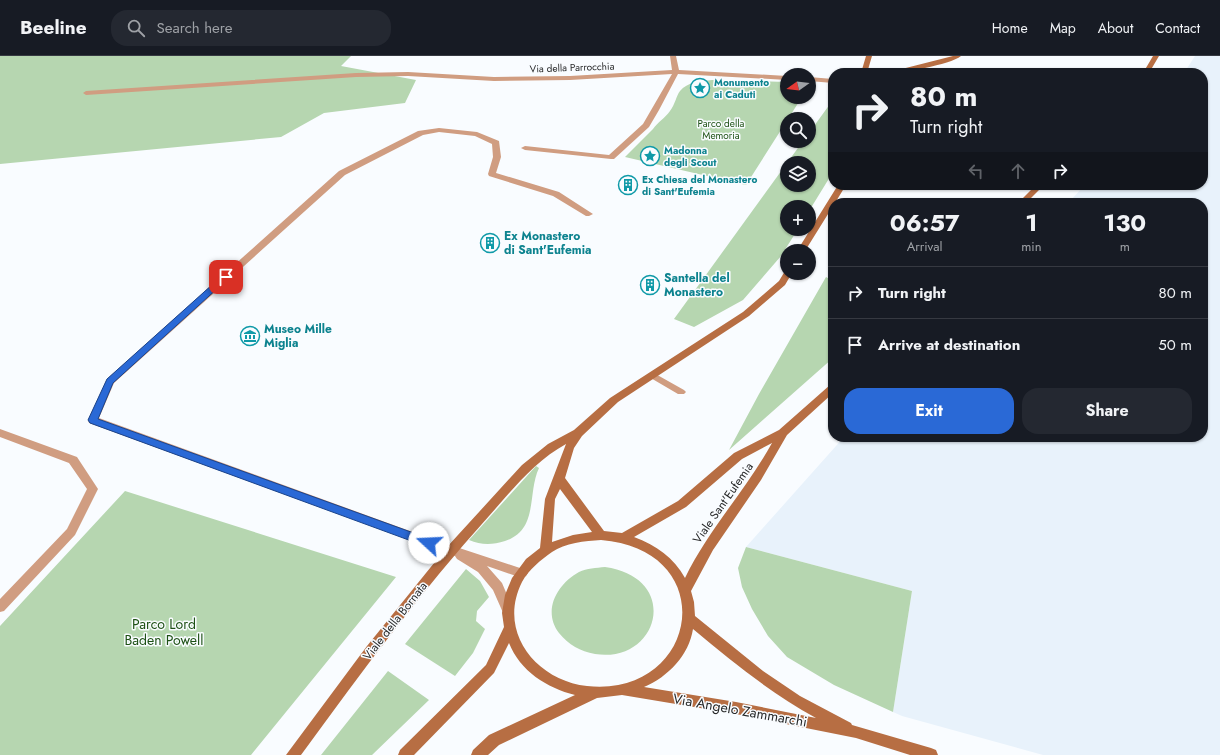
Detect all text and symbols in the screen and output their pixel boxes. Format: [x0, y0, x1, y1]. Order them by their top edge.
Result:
search box [111, 10, 391, 46]
text: Beeline [20, 14, 87, 41]
icon: search [125, 17, 147, 39]
text: Search here [157, 17, 232, 39]
text: Home [992, 18, 1028, 38]
text: Map [1050, 18, 1076, 38]
text: About [1098, 18, 1133, 38]
text: Contact [1155, 18, 1200, 38]
street label: Via della Parrocchia [529, 59, 615, 76]
north arrow [780, 68, 816, 104]
map controls [780, 68, 816, 280]
place label: Monumento ai Caduti [714, 75, 769, 102]
text: 80 m [910, 76, 977, 117]
place icon: Monumento ai Caduti [689, 77, 711, 99]
icon: right [844, 84, 896, 136]
button: search [780, 112, 816, 148]
text: Turn right [910, 114, 982, 140]
park label: Parco della Memoria [698, 116, 745, 143]
place label: Madonna degli Scout [664, 143, 717, 170]
place icon: Madonna degli Scout [639, 145, 661, 167]
button: layers [780, 156, 816, 192]
icon: left [965, 160, 987, 182]
icon: ahead [1007, 160, 1029, 182]
icon: right [1049, 160, 1071, 182]
place label: Ex Chiesa del Monastero di Sant'Eufemia [642, 172, 757, 199]
building icon: Ex Chiesa del Monastero di Sant'Eufemia [617, 174, 639, 196]
button: + [780, 200, 816, 236]
text: 06:57 [890, 205, 959, 240]
text: 1 [1025, 205, 1037, 240]
text: 130 [1103, 205, 1146, 240]
place label: Ex Monastero di Sant'Eufemia [504, 227, 591, 259]
building icon: Ex Monastero di Sant'Eufemia [479, 232, 501, 254]
text: Arrival [907, 237, 942, 256]
text: min [1021, 237, 1041, 256]
text: m [1120, 237, 1130, 256]
button: − [780, 244, 816, 280]
pin [209, 260, 243, 294]
icon: arrive [215, 266, 237, 288]
place label: Santella del Monastero [664, 269, 730, 301]
building icon: Santella del Monastero [639, 274, 661, 296]
icon: right [844, 282, 866, 304]
text: Turn right [878, 282, 946, 304]
text: 80 m [1159, 282, 1192, 304]
place label: Museo Mille Miglia [264, 320, 332, 352]
museum icon: Museo Mille Miglia [239, 325, 261, 347]
icon: arrive [844, 334, 866, 356]
text: Arrive at destination [878, 334, 1020, 356]
text: 50 m [1158, 334, 1192, 356]
button: Exit [844, 388, 1014, 434]
button: Share [1022, 388, 1192, 434]
street label: Viale Sant'Eufemia [688, 459, 758, 547]
position arrow [408, 522, 450, 564]
street label: Viale della Bornata [359, 578, 432, 664]
park label: Parco Lord Baden Powell [125, 614, 203, 650]
street label: Via Angelo Zammarchi [671, 688, 809, 732]

